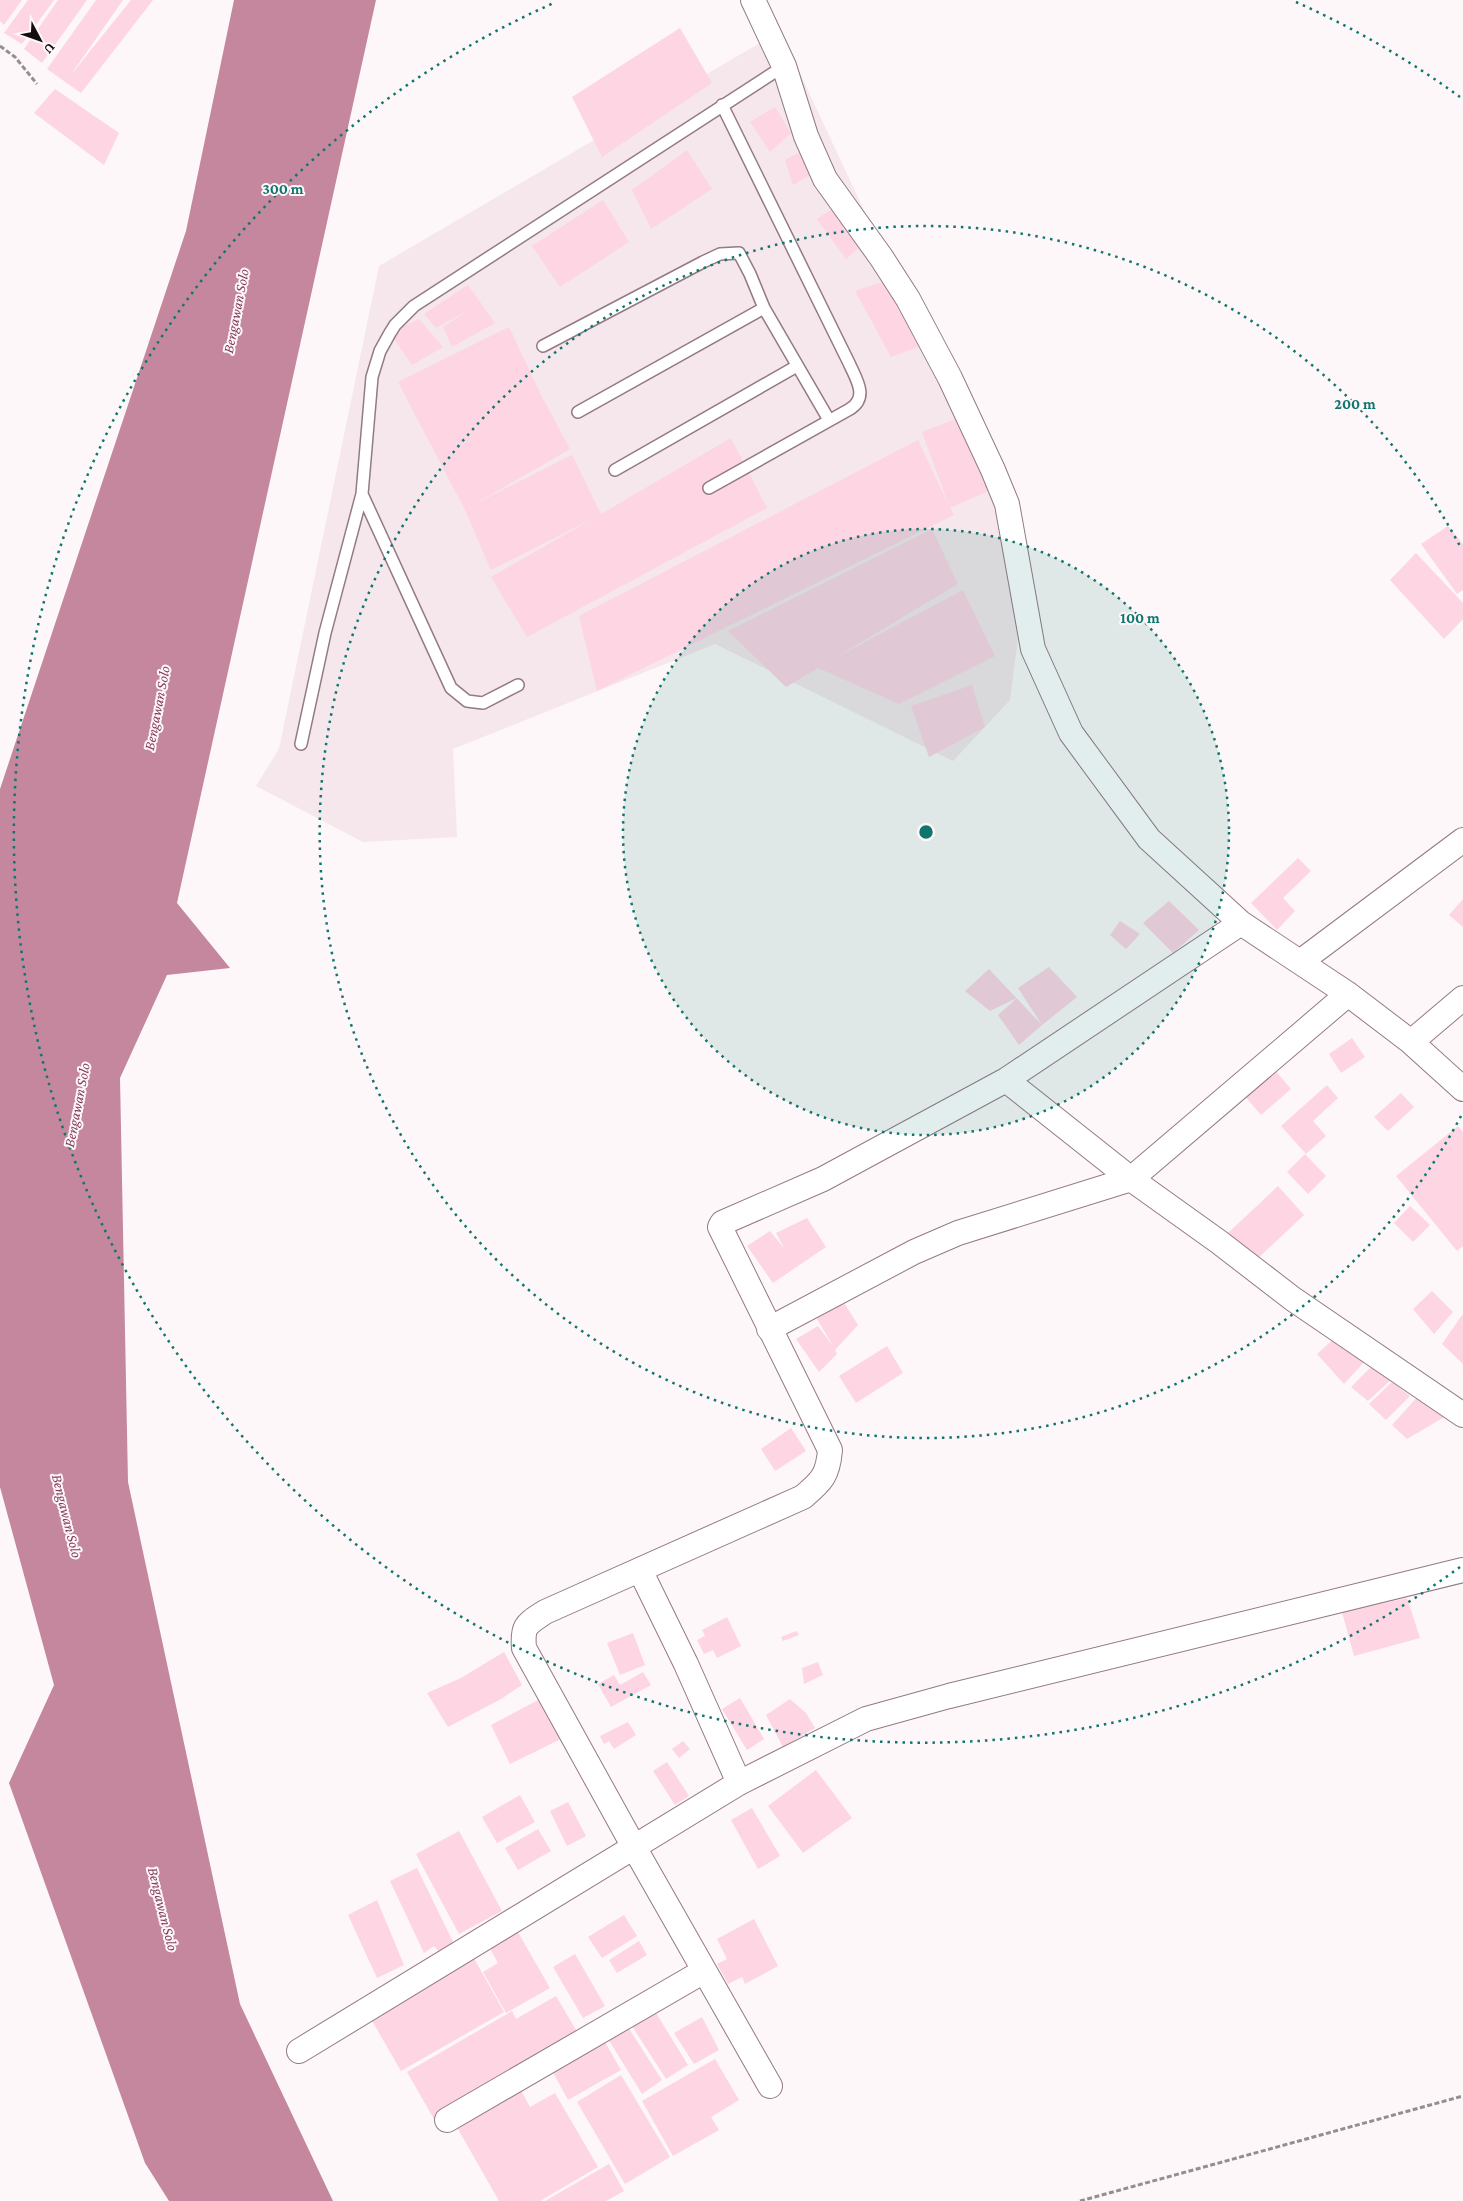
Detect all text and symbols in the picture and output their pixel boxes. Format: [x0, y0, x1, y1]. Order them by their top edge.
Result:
north arrow [15, 15, 65, 65]
text: U [40, 40, 59, 58]
text: 300 m [262, 181, 304, 197]
water label: Bengawan Solo [220, 267, 253, 355]
text: 200 m [1334, 396, 1376, 412]
text: 100 m [1120, 610, 1160, 626]
water label: Bengawan Solo [141, 664, 174, 752]
centre of rings [917, 823, 935, 841]
water label: Bengawan Solo [61, 1061, 94, 1149]
water label: Bengawan Solo [48, 1473, 85, 1560]
water label: Bengawan Solo [144, 1866, 181, 1953]

